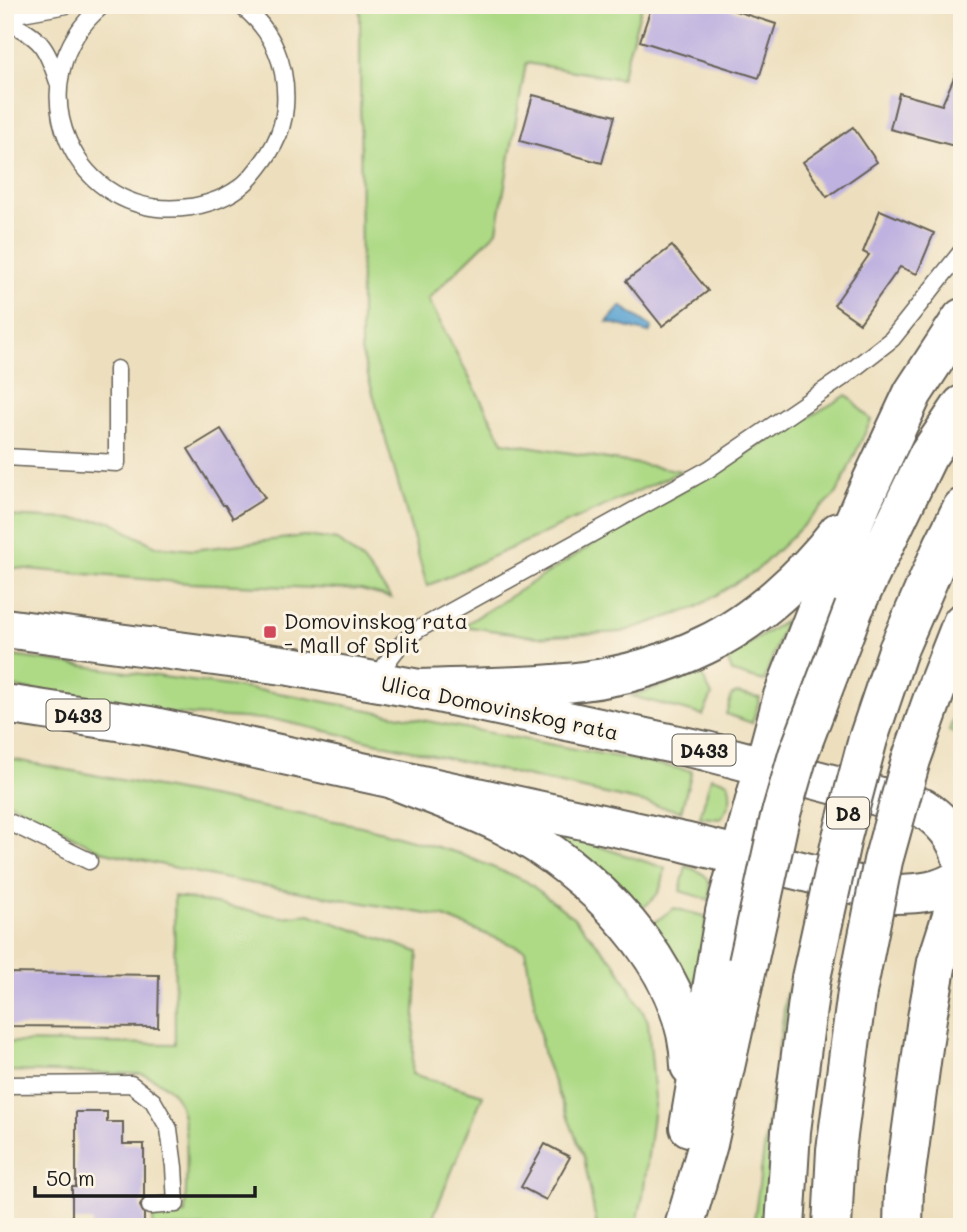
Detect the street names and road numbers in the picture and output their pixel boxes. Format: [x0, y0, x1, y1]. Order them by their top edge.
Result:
street label: Ulica Domovinskog rata [379, 669, 621, 745]
road number: D433 [46, 700, 110, 730]
road number: D433 [672, 734, 736, 765]
road number: D8 [827, 798, 869, 828]

